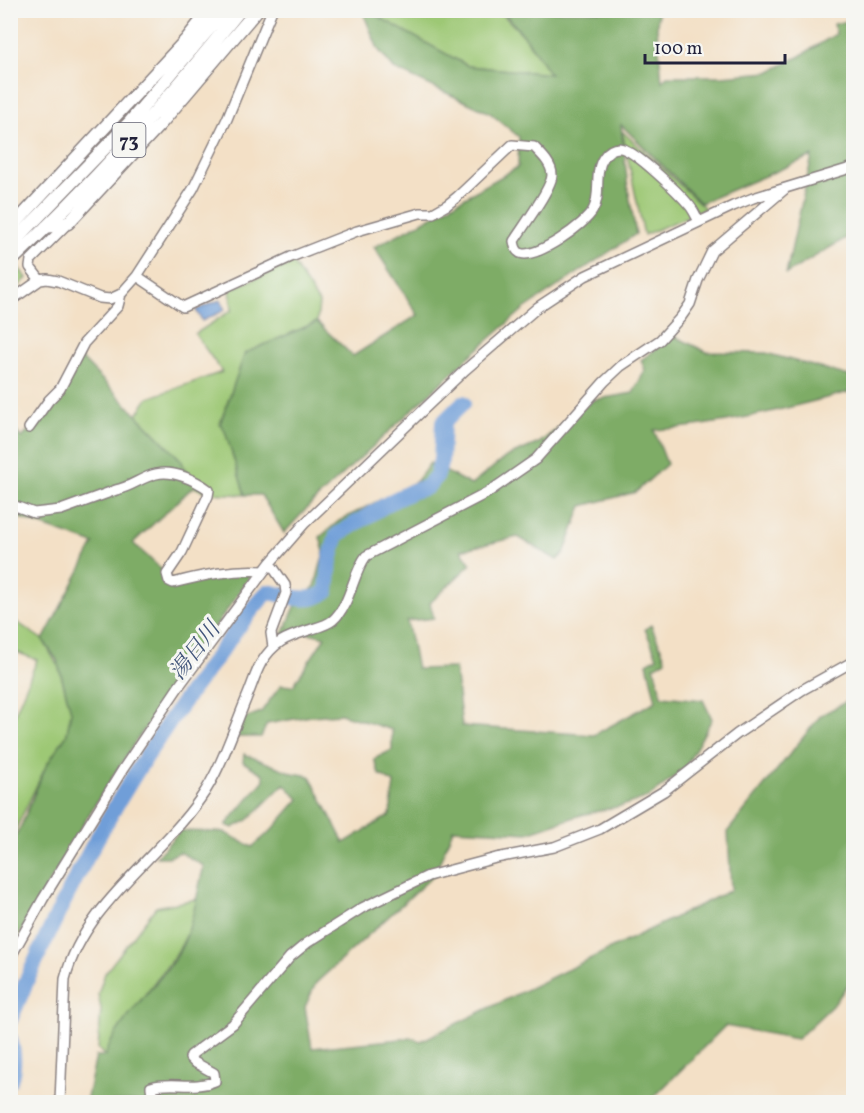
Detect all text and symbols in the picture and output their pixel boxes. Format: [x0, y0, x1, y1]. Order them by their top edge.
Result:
scale bar [645, 27, 784, 65]
text: 100 m [654, 37, 703, 62]
road number: 73 [112, 123, 146, 157]
water label: 湯日川 [163, 614, 230, 687]

